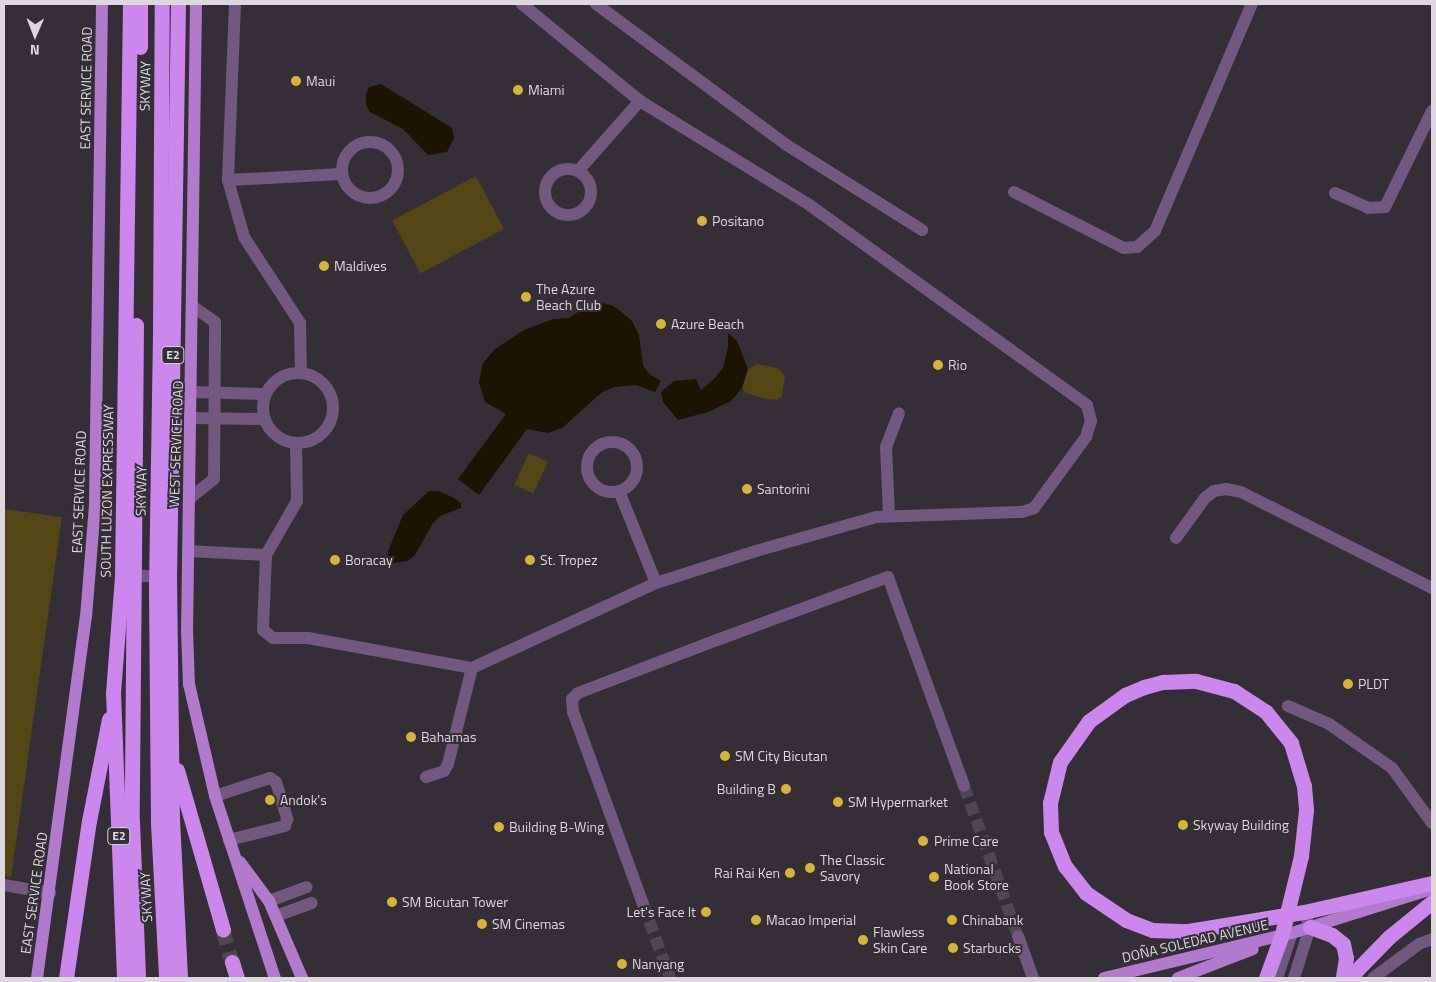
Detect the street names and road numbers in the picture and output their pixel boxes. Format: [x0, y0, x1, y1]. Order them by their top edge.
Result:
street label: EAST SERVICE ROAD [77, 26, 95, 150]
street label: SKYWAY [136, 61, 154, 111]
road number: E2 [160, 346, 186, 364]
street label: WEST SERVICE ROAD [165, 380, 187, 508]
street label: SOUTH LUZON EXPRESSWAY [97, 404, 117, 578]
street label: EAST SERVICE ROAD [68, 430, 90, 554]
street label: SKYWAY [132, 466, 150, 516]
road number: E2 [106, 826, 132, 846]
street label: EAST SERVICE ROAD [17, 831, 51, 955]
street label: SKYWAY [136, 871, 156, 923]
street label: DOÑA SOLEDAD AVENUE [1120, 916, 1270, 966]

